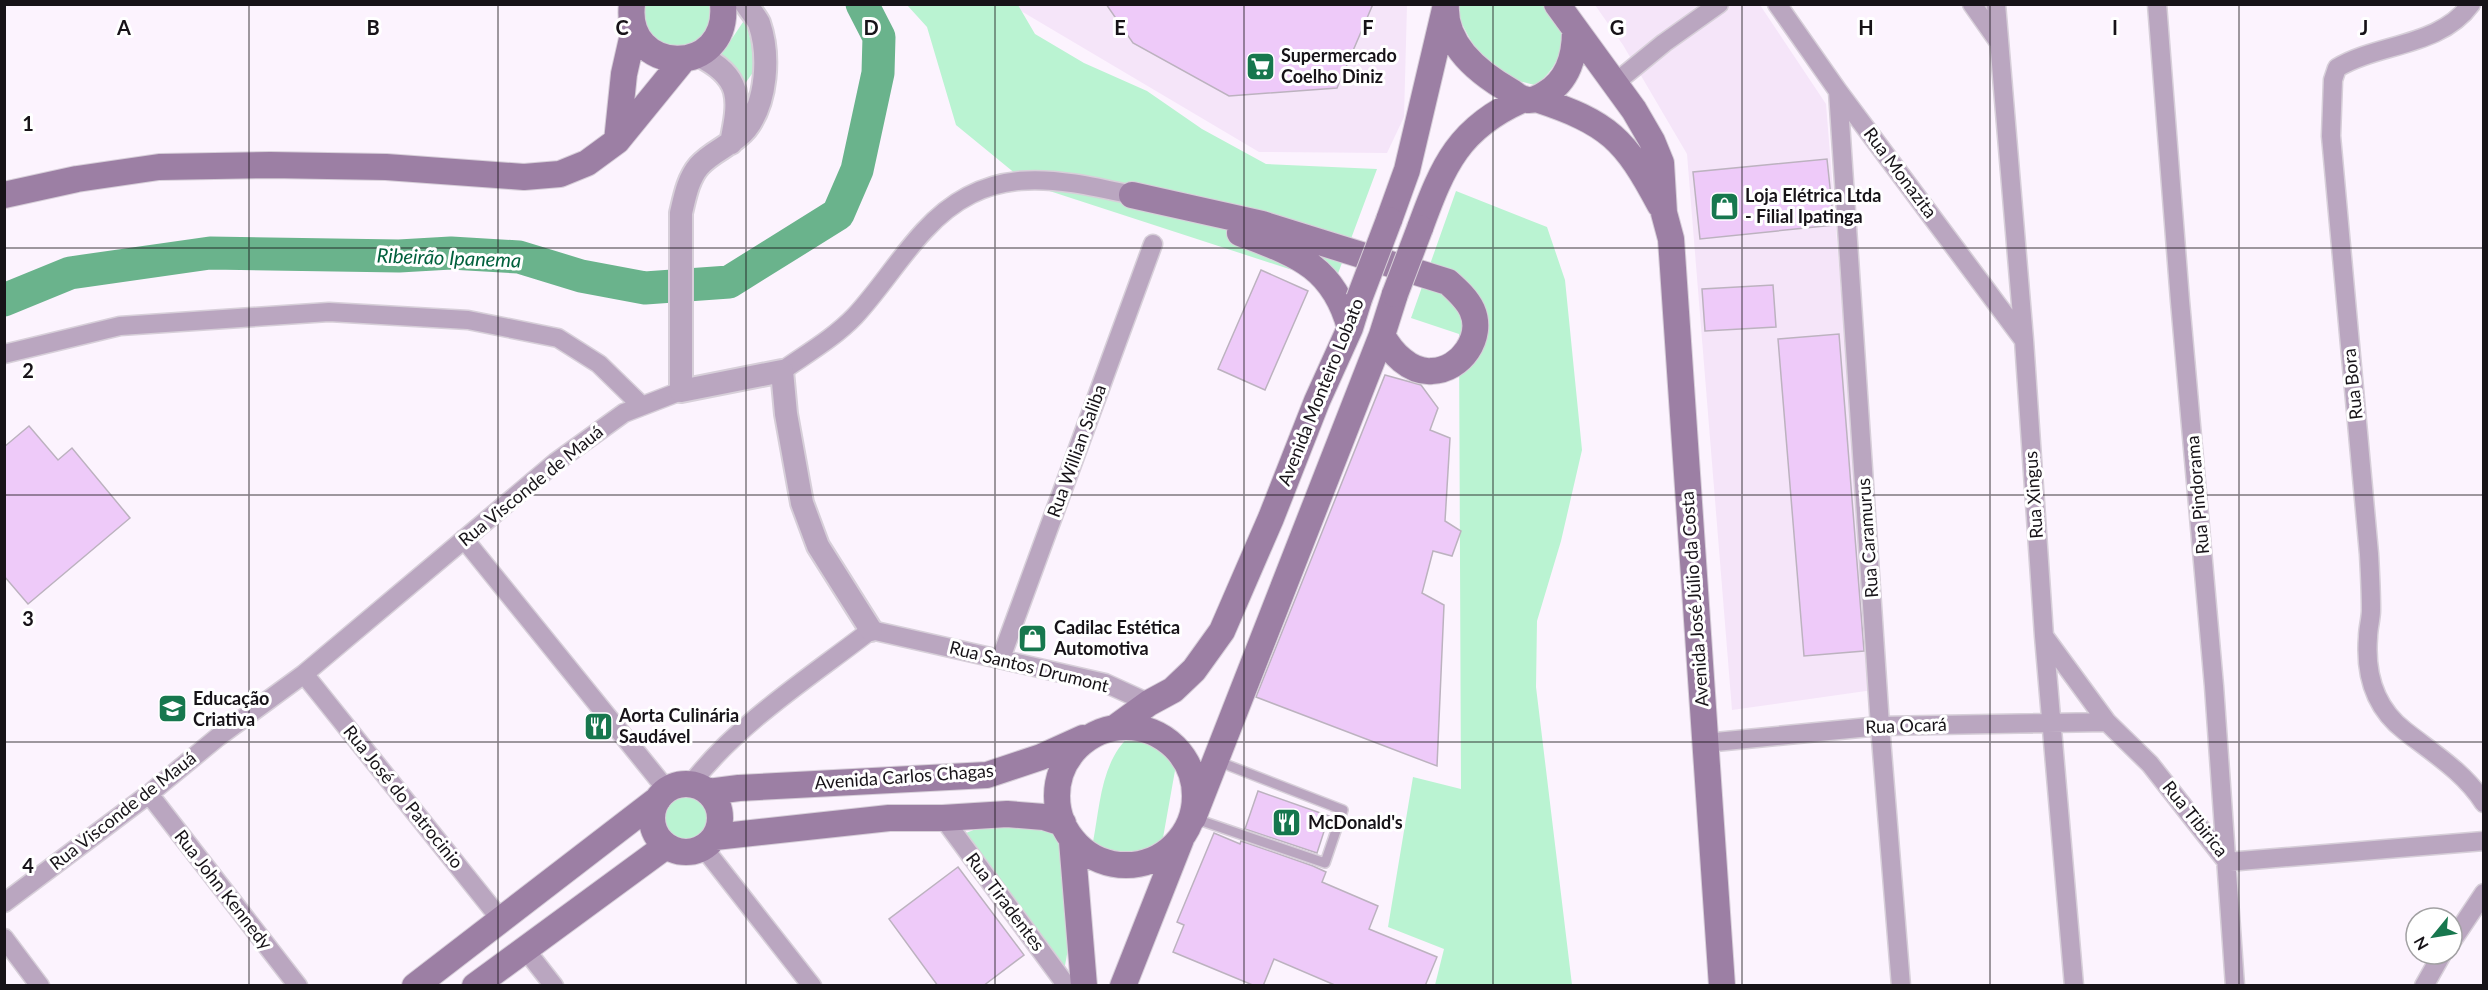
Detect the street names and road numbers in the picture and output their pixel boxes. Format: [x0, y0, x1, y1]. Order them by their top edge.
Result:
street label: Rua Monazita [1860, 123, 1942, 222]
street label: Avenida Monteiro Lobato [1272, 295, 1368, 489]
street label: Rua Bora [2337, 347, 2367, 421]
street label: Rua Willian Saliba [1042, 381, 1110, 520]
street label: Rua Visconde de Mauá [454, 420, 607, 550]
street label: Rua Pindorama [2181, 435, 2213, 555]
street label: Rua Xingus [2019, 450, 2047, 540]
street label: Rua Caramurus [1852, 477, 1882, 599]
street label: Avenida José Júlio da Costa [1675, 491, 1713, 708]
street label: Rua Santos Drumont [947, 636, 1112, 697]
street label: Rua Ocará [1865, 713, 1947, 737]
street label: Rua José do Patrocinio [339, 720, 468, 872]
street label: Rua Visconde de Mauá [45, 746, 200, 874]
street label: Avenida Carlos Chagas [814, 759, 994, 793]
street label: Rua Tibirica [2158, 776, 2233, 861]
street label: Rua John Kennedy [170, 825, 278, 954]
street label: Rua Tiradentes [962, 848, 1050, 955]

